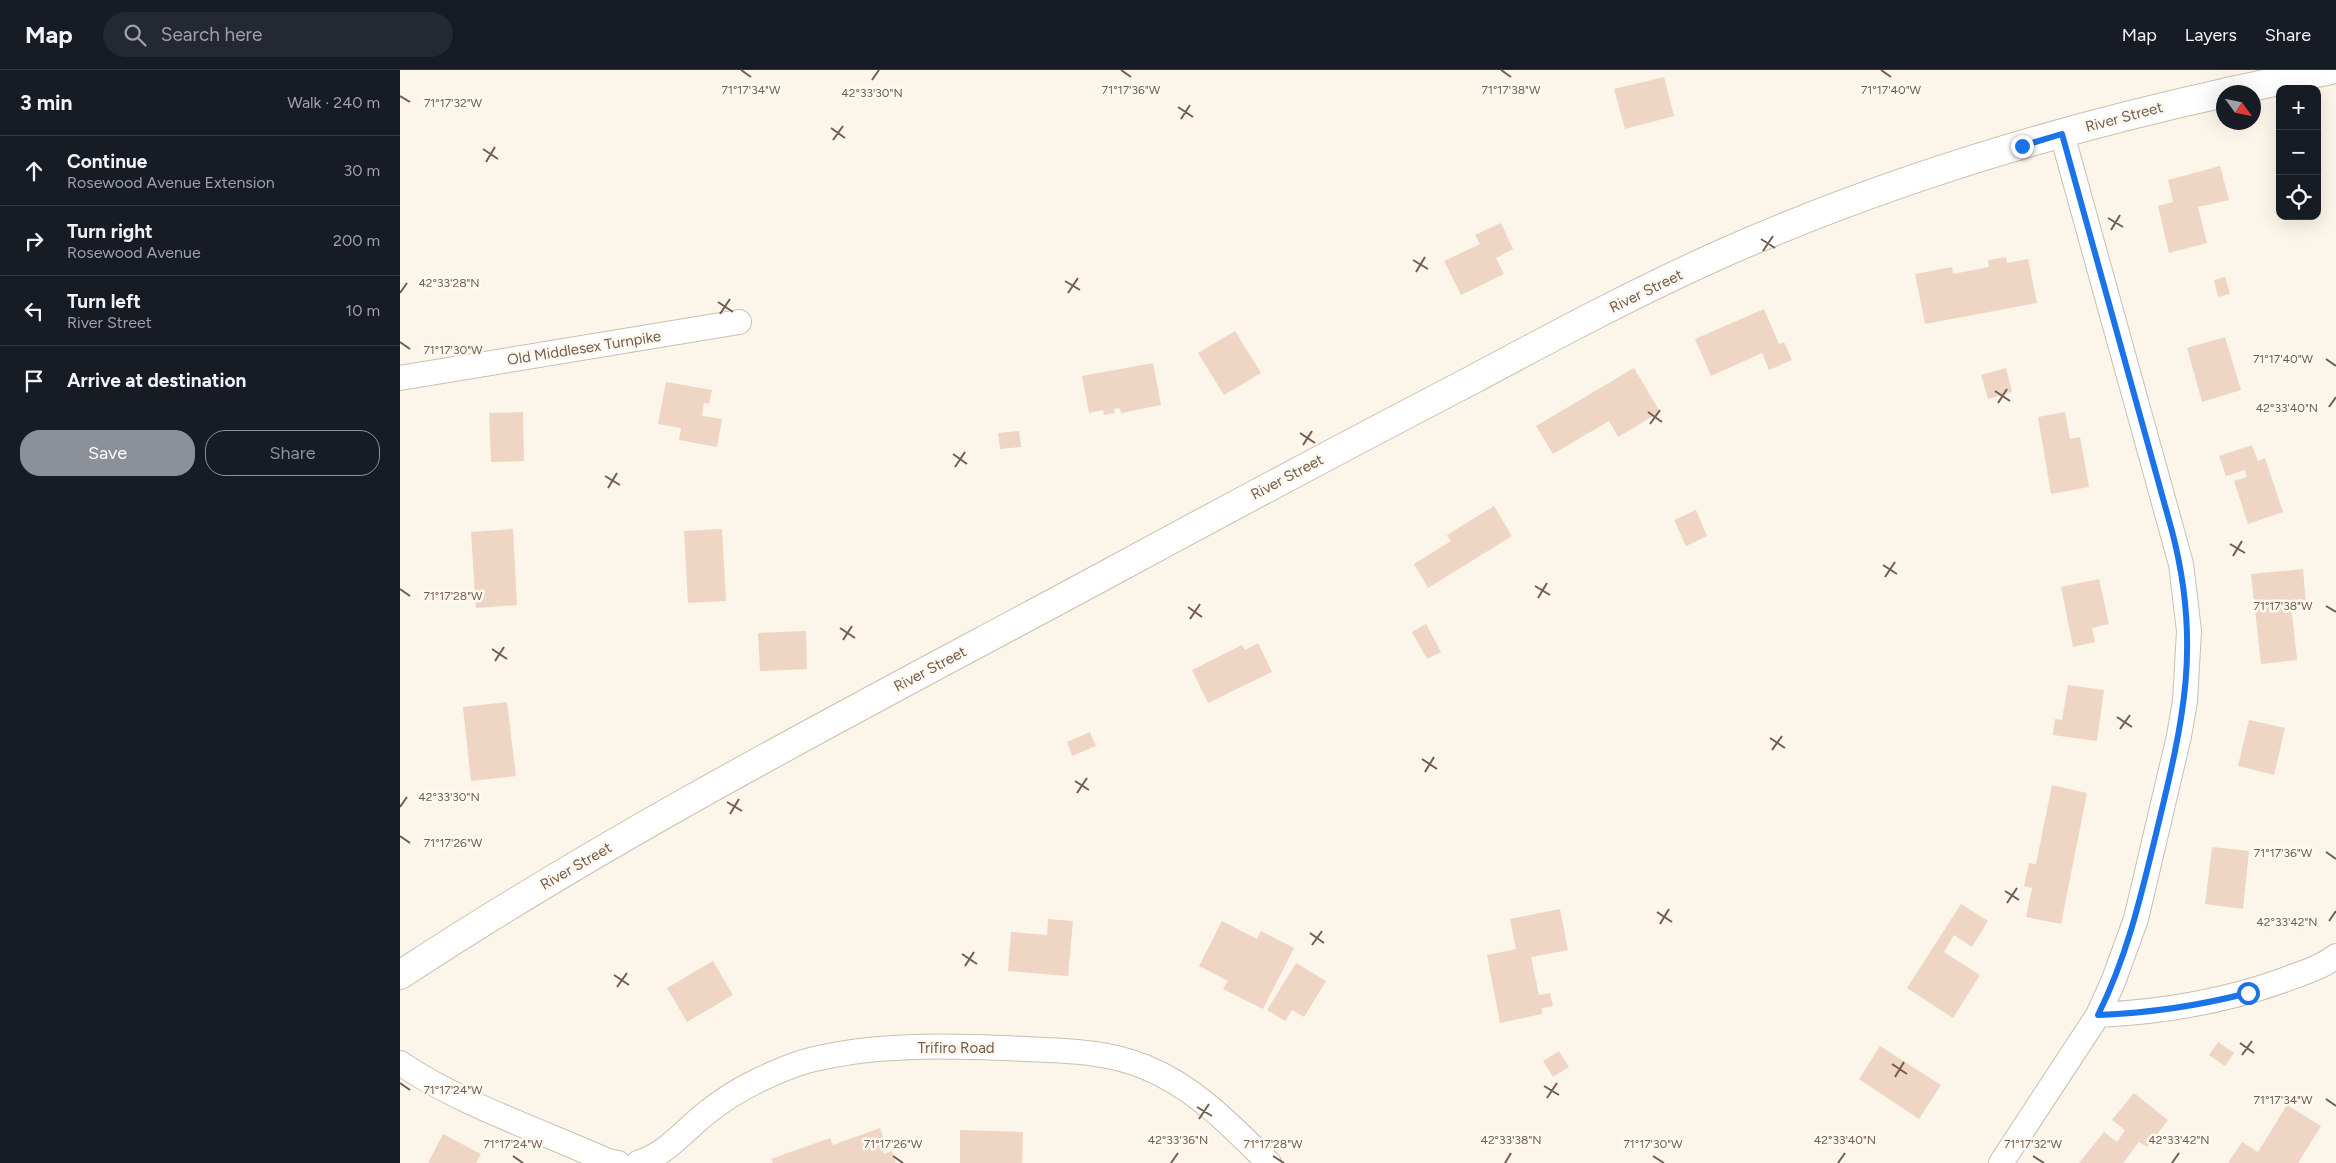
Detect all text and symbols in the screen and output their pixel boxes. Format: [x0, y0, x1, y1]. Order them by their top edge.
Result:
search box [103, 12, 453, 57]
text: Map [25, 20, 73, 49]
icon: search [121, 21, 149, 49]
text: Search here [161, 23, 262, 46]
text: Map [2122, 24, 2157, 46]
text: Layers [2185, 24, 2237, 46]
text: Share [2265, 24, 2311, 46]
text: 71°17'34"W [722, 83, 781, 97]
text: 71°17'36"W [1102, 83, 1161, 97]
text: 71°17'38"W [1482, 83, 1541, 97]
text: 71°17'40"W [1861, 83, 1922, 97]
north arrow [2216, 85, 2261, 130]
map controls [2276, 85, 2321, 220]
button: + [2276, 85, 2321, 130]
text: 42°33'30"N [841, 86, 903, 100]
text: 3 min [20, 90, 72, 115]
text: Walk · 240 m [287, 93, 380, 112]
text: 71°17'32"W [424, 96, 483, 110]
street label: River Street [2083, 98, 2165, 136]
button: − [2276, 130, 2321, 175]
route end [2011, 135, 2034, 158]
text: Continue [67, 150, 147, 173]
icon: ahead [20, 157, 48, 185]
text: 30 m [343, 161, 380, 180]
text: Rosewood Avenue Extension [67, 173, 275, 192]
button: locate [2276, 175, 2321, 220]
text: Turn right [67, 220, 153, 243]
icon: right [20, 227, 48, 255]
text: 200 m [333, 231, 380, 250]
text: Rosewood Avenue [67, 243, 201, 262]
street label: River Street [1606, 265, 1686, 317]
text: 42°33'28"N [418, 276, 480, 290]
text: Turn left [67, 290, 141, 313]
icon: left [20, 297, 48, 325]
text: 10 m [346, 301, 380, 320]
text: River Street [67, 313, 152, 332]
street label: Old Middlesex Turnpike [506, 327, 662, 369]
text: 71°17'30"W [423, 343, 483, 357]
text: 71°17'40"W [2253, 352, 2314, 366]
icon: arrive [20, 367, 48, 395]
text: Arrive at destination [67, 369, 246, 392]
text: 42°33'40"N [2256, 401, 2318, 415]
button: Save [20, 430, 195, 476]
button: Share [205, 430, 380, 476]
street label: River Street [1248, 450, 1327, 504]
text: 71°17'28"W [423, 589, 483, 603]
text: 71°17'38"W [2254, 599, 2313, 613]
street label: River Street [891, 642, 970, 696]
text: 42°33'30"N [418, 790, 480, 804]
text: 71°17'26"W [424, 836, 483, 850]
street label: River Street [537, 838, 615, 894]
text: 71°17'36"W [2254, 846, 2313, 860]
text: 42°33'42"N [2256, 915, 2318, 929]
route start [2237, 982, 2260, 1005]
street label: Trifiro Road [917, 1039, 995, 1057]
text: 71°17'24"W [423, 1083, 483, 1097]
text: 71°17'34"W [2254, 1093, 2313, 1107]
text: 42°33'36"N [1148, 1133, 1208, 1147]
text: 42°33'38"N [1480, 1133, 1542, 1147]
text: 42°33'40"N [1814, 1133, 1876, 1147]
text: 42°33'42"N [2148, 1133, 2210, 1147]
text: 71°17'24"W [483, 1137, 543, 1151]
text: 71°17'26"W [864, 1137, 923, 1151]
text: 71°17'28"W [1243, 1137, 1303, 1151]
text: 71°17'30"W [1623, 1137, 1683, 1151]
text: 71°17'32"W [2004, 1137, 2063, 1151]

